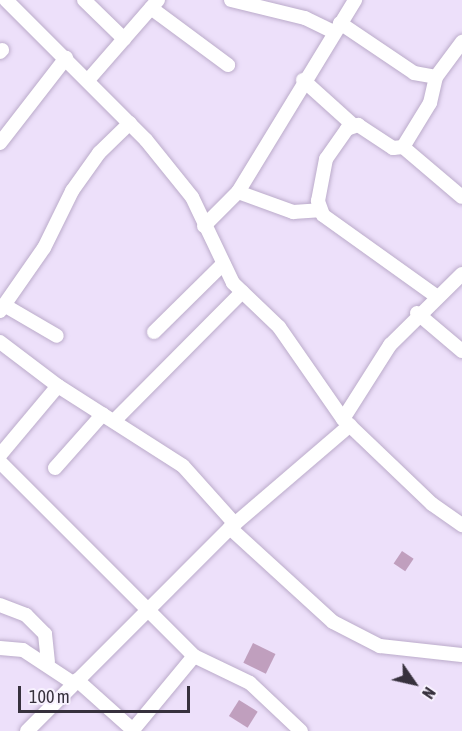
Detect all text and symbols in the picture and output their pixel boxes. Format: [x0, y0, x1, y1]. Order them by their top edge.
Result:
north arrow [384, 653, 444, 713]
scale bar [21, 674, 194, 712]
text: N [419, 684, 439, 702]
text: 100 m [29, 686, 70, 707]

